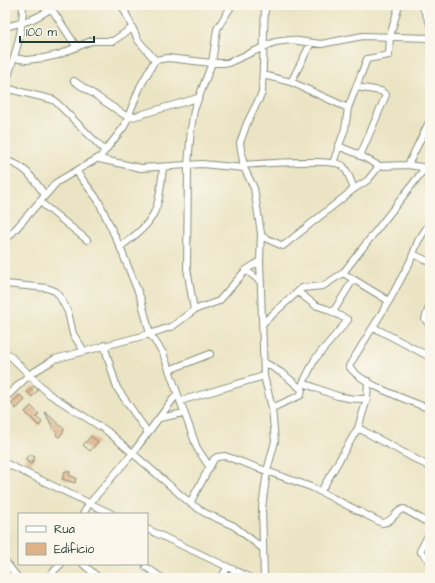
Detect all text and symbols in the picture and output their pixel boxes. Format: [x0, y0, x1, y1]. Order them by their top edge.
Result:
scale bar [20, 18, 94, 44]
text: 100 m [26, 24, 57, 41]
legend [18, 513, 148, 565]
text: Rua [54, 521, 75, 538]
text: Edifício [54, 541, 94, 558]

